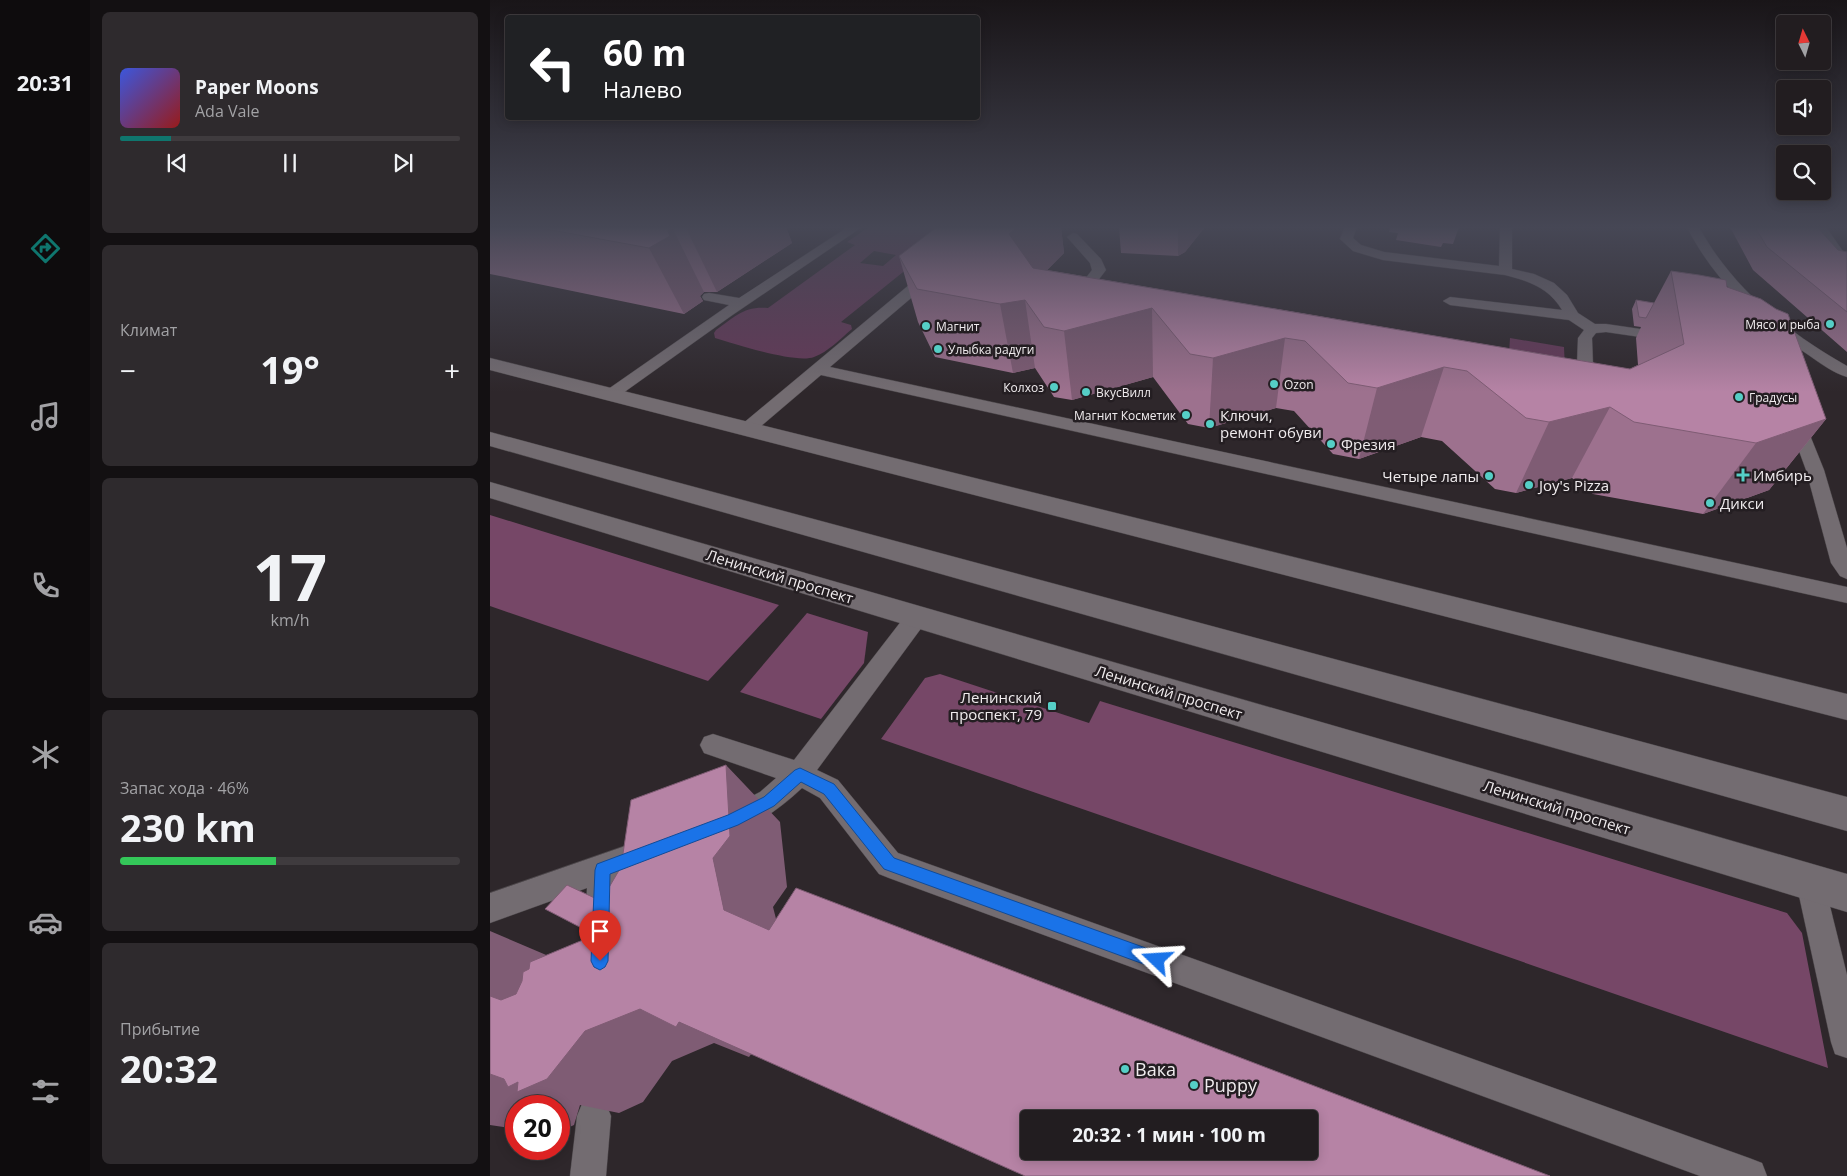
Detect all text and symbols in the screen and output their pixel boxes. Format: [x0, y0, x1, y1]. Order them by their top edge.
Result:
north arrow [1776, 15, 1831, 70]
map controls [1776, 15, 1831, 200]
text: 60 m [603, 29, 686, 76]
icon: left [520, 35, 585, 100]
text: 20:31 [17, 67, 73, 97]
text: Paper Moons [195, 74, 319, 100]
text: Налево [603, 74, 682, 104]
button: sound [1776, 80, 1831, 135]
text: Ada Vale [195, 100, 259, 122]
button: search [1776, 145, 1831, 200]
icon: previous [163, 149, 191, 177]
icon: pause [276, 149, 304, 177]
icon: next [389, 149, 417, 177]
icon: directions [28, 231, 63, 266]
place label: Мясо и рыба [1745, 316, 1820, 333]
place label: Магнит [936, 318, 980, 335]
marker: Мясо и рыба [1824, 318, 1836, 330]
text: Климат [120, 319, 177, 341]
marker: Магнит [920, 320, 932, 332]
place label: Улыбка радуги [948, 341, 1034, 358]
text: 19° [260, 343, 320, 395]
marker: Улыбка радуги [932, 343, 944, 355]
text: − [120, 351, 136, 389]
text: + [444, 351, 460, 389]
place label: Ozon [1284, 376, 1314, 393]
marker: Ozon [1268, 378, 1280, 390]
place label: Колхоз [1003, 379, 1044, 396]
marker: Колхоз [1048, 381, 1060, 393]
place label: ВкусВилл [1096, 384, 1151, 401]
marker: ВкусВилл [1080, 386, 1092, 398]
place label: Градусы [1749, 389, 1797, 406]
marker: Градусы [1733, 391, 1745, 403]
icon: music [28, 399, 63, 434]
place label: Ключи, ремонт обуви [1220, 405, 1322, 442]
place label: Магнит Косметик [1074, 407, 1177, 424]
marker: Магнит Косметик [1180, 409, 1192, 421]
marker: Ключи, ремонт обуви [1204, 418, 1216, 430]
place label: Фрезия [1341, 434, 1396, 454]
marker: Фрезия [1325, 438, 1337, 450]
place label: Имбирь [1753, 465, 1812, 485]
place label: Четыре лапы [1382, 466, 1479, 486]
marker: Имбирь [1737, 469, 1749, 481]
marker: Четыре лапы [1483, 470, 1495, 482]
place label: Joy's Pizza [1537, 475, 1609, 495]
marker: Joy's Pizza [1523, 479, 1535, 491]
place label: Дикси [1720, 493, 1764, 513]
marker: Дикси [1704, 497, 1716, 509]
text: 17 [253, 532, 327, 620]
street label: Ленинский проспект [704, 544, 856, 608]
icon: phone [28, 568, 63, 603]
text: km/h [271, 609, 309, 631]
street label: Ленинский проспект [1093, 660, 1245, 724]
place label: Ленинский проспект, 79 [950, 687, 1042, 724]
marker: Ленинский проспект, 79 [1046, 700, 1058, 712]
icon: climate [28, 737, 63, 772]
street label: Ленинский проспект [1481, 775, 1633, 839]
text: Запас хода · 46% [120, 777, 249, 799]
text: 230 km [120, 801, 256, 853]
icon: car [28, 905, 63, 940]
pin [579, 910, 621, 961]
icon: arrive [586, 917, 614, 945]
position arrow [1130, 933, 1182, 985]
text: Прибытие [120, 1018, 200, 1040]
text: 20:32 [120, 1042, 218, 1094]
place label: Вака [1135, 1057, 1176, 1081]
marker: Вака [1119, 1063, 1131, 1075]
place label: Puppy [1204, 1073, 1258, 1097]
icon: filters [28, 1074, 63, 1109]
marker: Puppy [1188, 1079, 1200, 1091]
speed limit sign: 20 [505, 1095, 570, 1160]
text: 20:32 · 1 мин · 100 m [1072, 1122, 1266, 1148]

